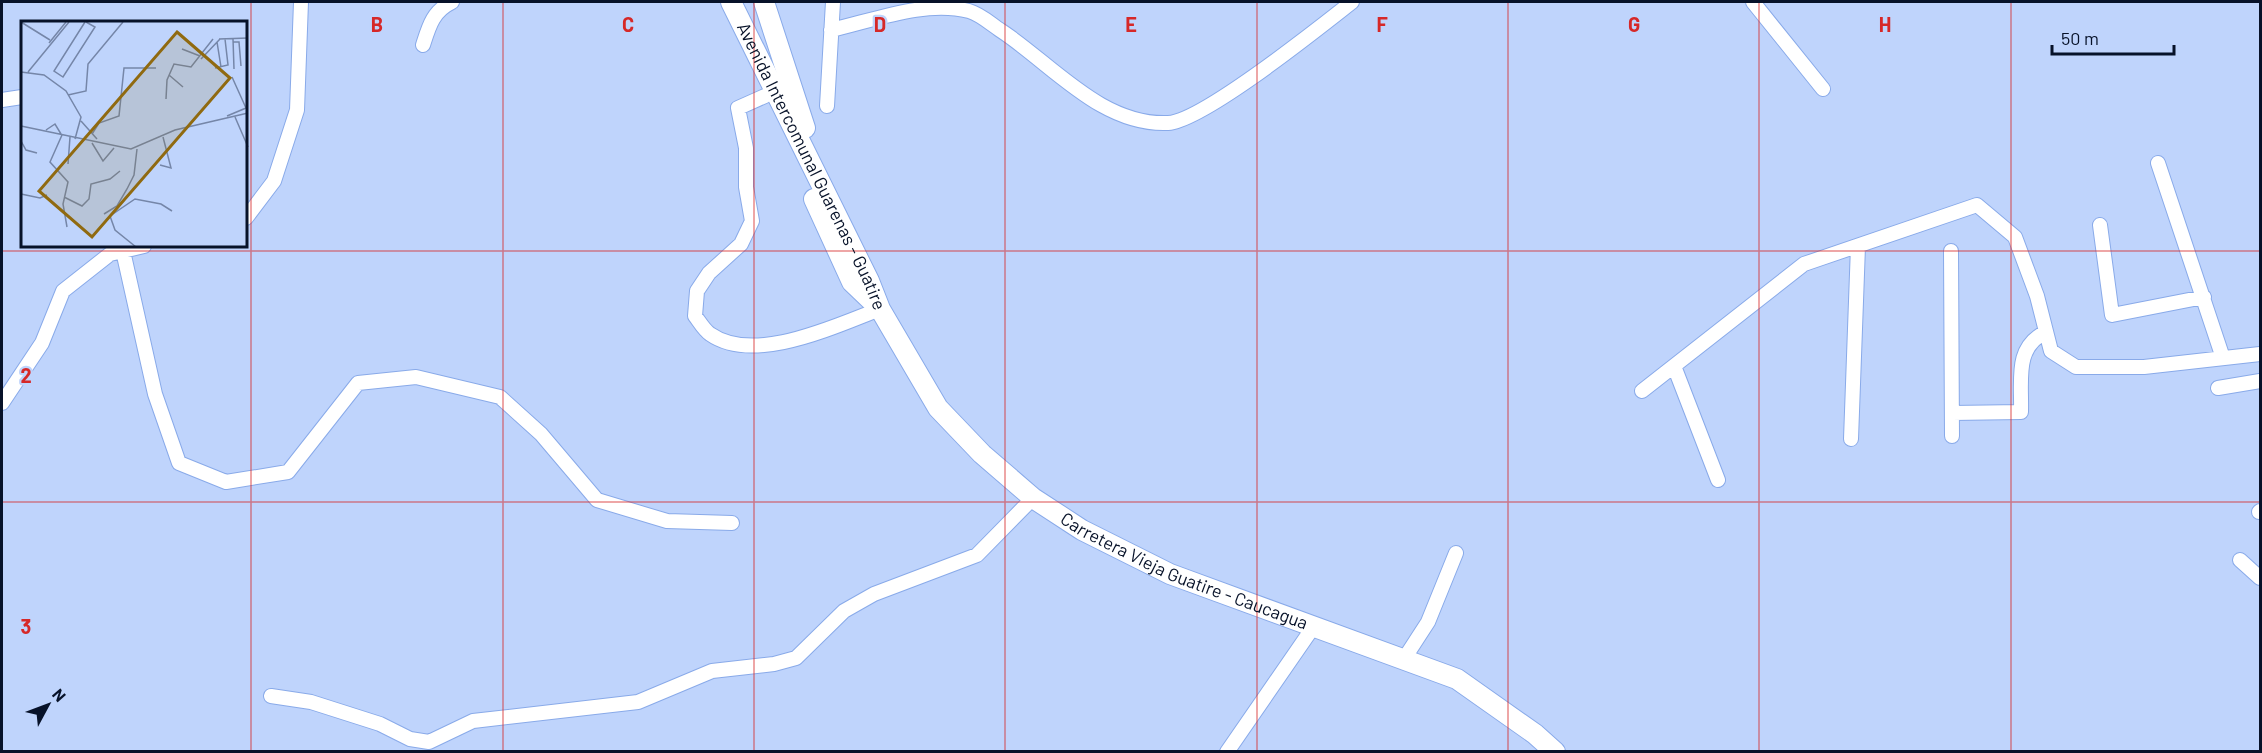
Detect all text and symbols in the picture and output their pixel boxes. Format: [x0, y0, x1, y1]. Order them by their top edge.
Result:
text: B [371, 12, 383, 36]
text: C [622, 12, 634, 36]
text: D [874, 12, 886, 36]
text: E [1125, 12, 1137, 36]
text: F [1376, 12, 1388, 36]
text: G [1628, 12, 1640, 36]
text: H [1879, 12, 1891, 36]
scale bar [2052, 18, 2174, 56]
street label: Avenida Intercomunal Guarenas - Guatire [733, 19, 891, 313]
inset map [21, 21, 248, 248]
text: 50 m [2061, 27, 2099, 49]
text: 2 [20, 363, 32, 387]
street label: Carretera Vieja Guatire - Caucagua [1057, 507, 1311, 634]
text: 3 [21, 614, 31, 638]
north arrow [18, 675, 78, 735]
text: N [49, 685, 70, 705]

